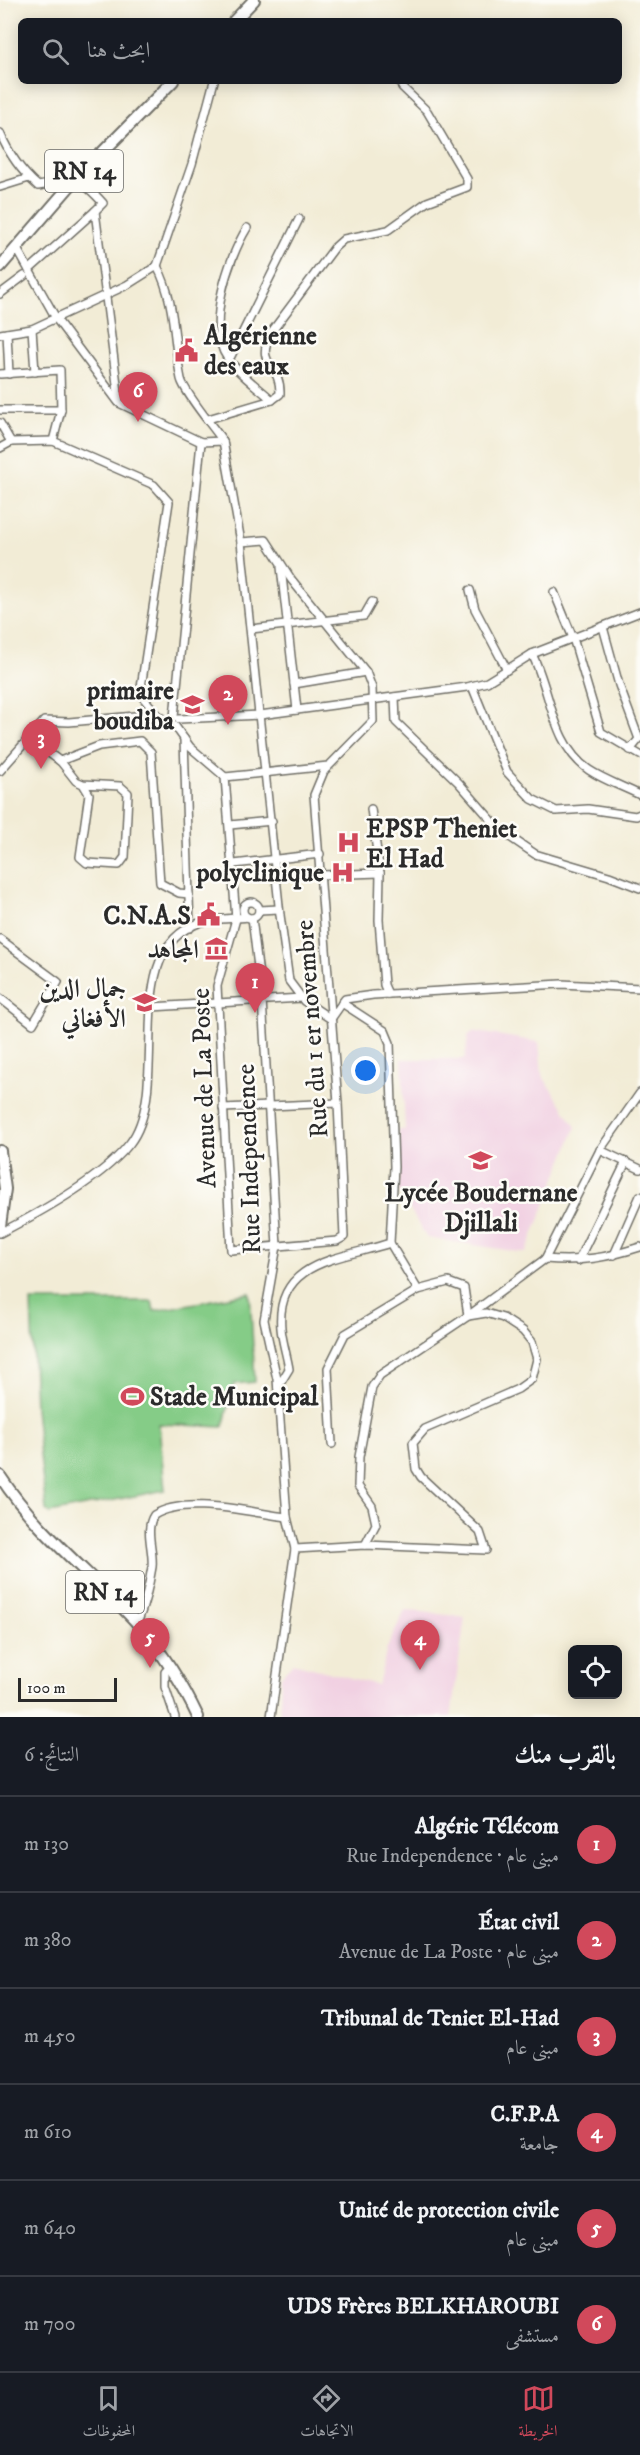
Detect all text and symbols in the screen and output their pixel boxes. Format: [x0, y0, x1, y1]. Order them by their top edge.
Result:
search box [18, 18, 622, 84]
icon: search [39, 35, 72, 68]
text: ابحث هنا [87, 37, 150, 64]
road number: RN 14 [45, 150, 123, 192]
place label: Algérienne des eaux [203, 320, 317, 383]
public building icon: Algérienne des eaux [173, 337, 199, 363]
pin: 6 [118, 372, 158, 422]
place label: primaire boudiba [86, 675, 175, 738]
pin: 2 [208, 676, 248, 725]
school or university icon: primaire boudiba [179, 692, 205, 718]
pin: 3 [22, 720, 60, 769]
place label: EPSP Theniet El Had [366, 813, 518, 876]
hospital icon: EPSP Theniet El Had [335, 830, 361, 856]
place label: polyclinique [196, 857, 324, 890]
hospital icon: polyclinique [329, 859, 355, 885]
place label: C.N.A.S [103, 900, 191, 933]
public building icon: C.N.A.S [196, 902, 222, 928]
street label: Rue du 1 er novembre [288, 919, 337, 1139]
place label: المجاهد [147, 934, 199, 967]
museum icon: المجاهد [204, 936, 230, 962]
pin: 1 [236, 964, 274, 1013]
place label: جمال الدين الأفغاني [39, 973, 126, 1040]
street label: Avenue de La Poste [185, 987, 224, 1189]
school or university icon: جمال الدين الأفغاني [131, 990, 157, 1016]
your location [351, 1056, 380, 1085]
street label: Rue Independence [230, 1063, 269, 1255]
school or university icon: Lycée Boudernane Djillali [468, 1148, 494, 1174]
place label: Lycée Boudernane Djillali [385, 1177, 578, 1240]
place label: Stade Municipal [150, 1381, 320, 1414]
sports icon: Stade Municipal [119, 1383, 145, 1409]
road number: RN 14 [66, 1571, 144, 1613]
pin: 5 [130, 1618, 170, 1668]
pin: 4 [400, 1620, 440, 1670]
map controls [568, 1645, 622, 1699]
button: locate [568, 1645, 622, 1699]
scale bar [18, 1675, 117, 1702]
text: 100 m [27, 1678, 66, 1698]
text: بالقرب منك [514, 1739, 616, 1772]
text: النتائج: 6 [24, 1743, 79, 1768]
text: Algérie Télécom [415, 1813, 559, 1840]
text: 130 m [24, 1832, 69, 1857]
text: 1 [593, 1832, 600, 1857]
text: مبنى عام · Rue Independence [346, 1844, 559, 1869]
text: État civil [478, 1909, 559, 1936]
text: 380 m [24, 1928, 72, 1953]
text: 2 [592, 1928, 601, 1953]
text: مبنى عام · Avenue de La Poste [339, 1940, 559, 1965]
text: Tribunal de Teniet El-Had [321, 2005, 559, 2032]
text: 450 m [24, 2024, 75, 2049]
text: 3 [593, 2024, 600, 2049]
text: مبنى عام [506, 2036, 559, 2061]
text: C.F.P.A [490, 2101, 559, 2128]
text: 610 m [24, 2120, 72, 2145]
text: 4 [591, 2120, 602, 2145]
text: جامعة [520, 2132, 559, 2157]
text: Unité de protection civile [338, 2197, 559, 2224]
text: 640 m [24, 2216, 76, 2241]
text: 5 [592, 2216, 601, 2241]
text: مبنى عام [506, 2228, 559, 2253]
text: UDS Frères BELKHAROUBI [287, 2293, 559, 2320]
text: 700 m [24, 2312, 75, 2337]
text: 6 [591, 2312, 602, 2337]
text: مستشفى [506, 2324, 559, 2349]
tab: المحفوظات [83, 2382, 135, 2446]
tab: الاتجاهات [300, 2382, 354, 2446]
tab: الخريطة [519, 2382, 558, 2446]

